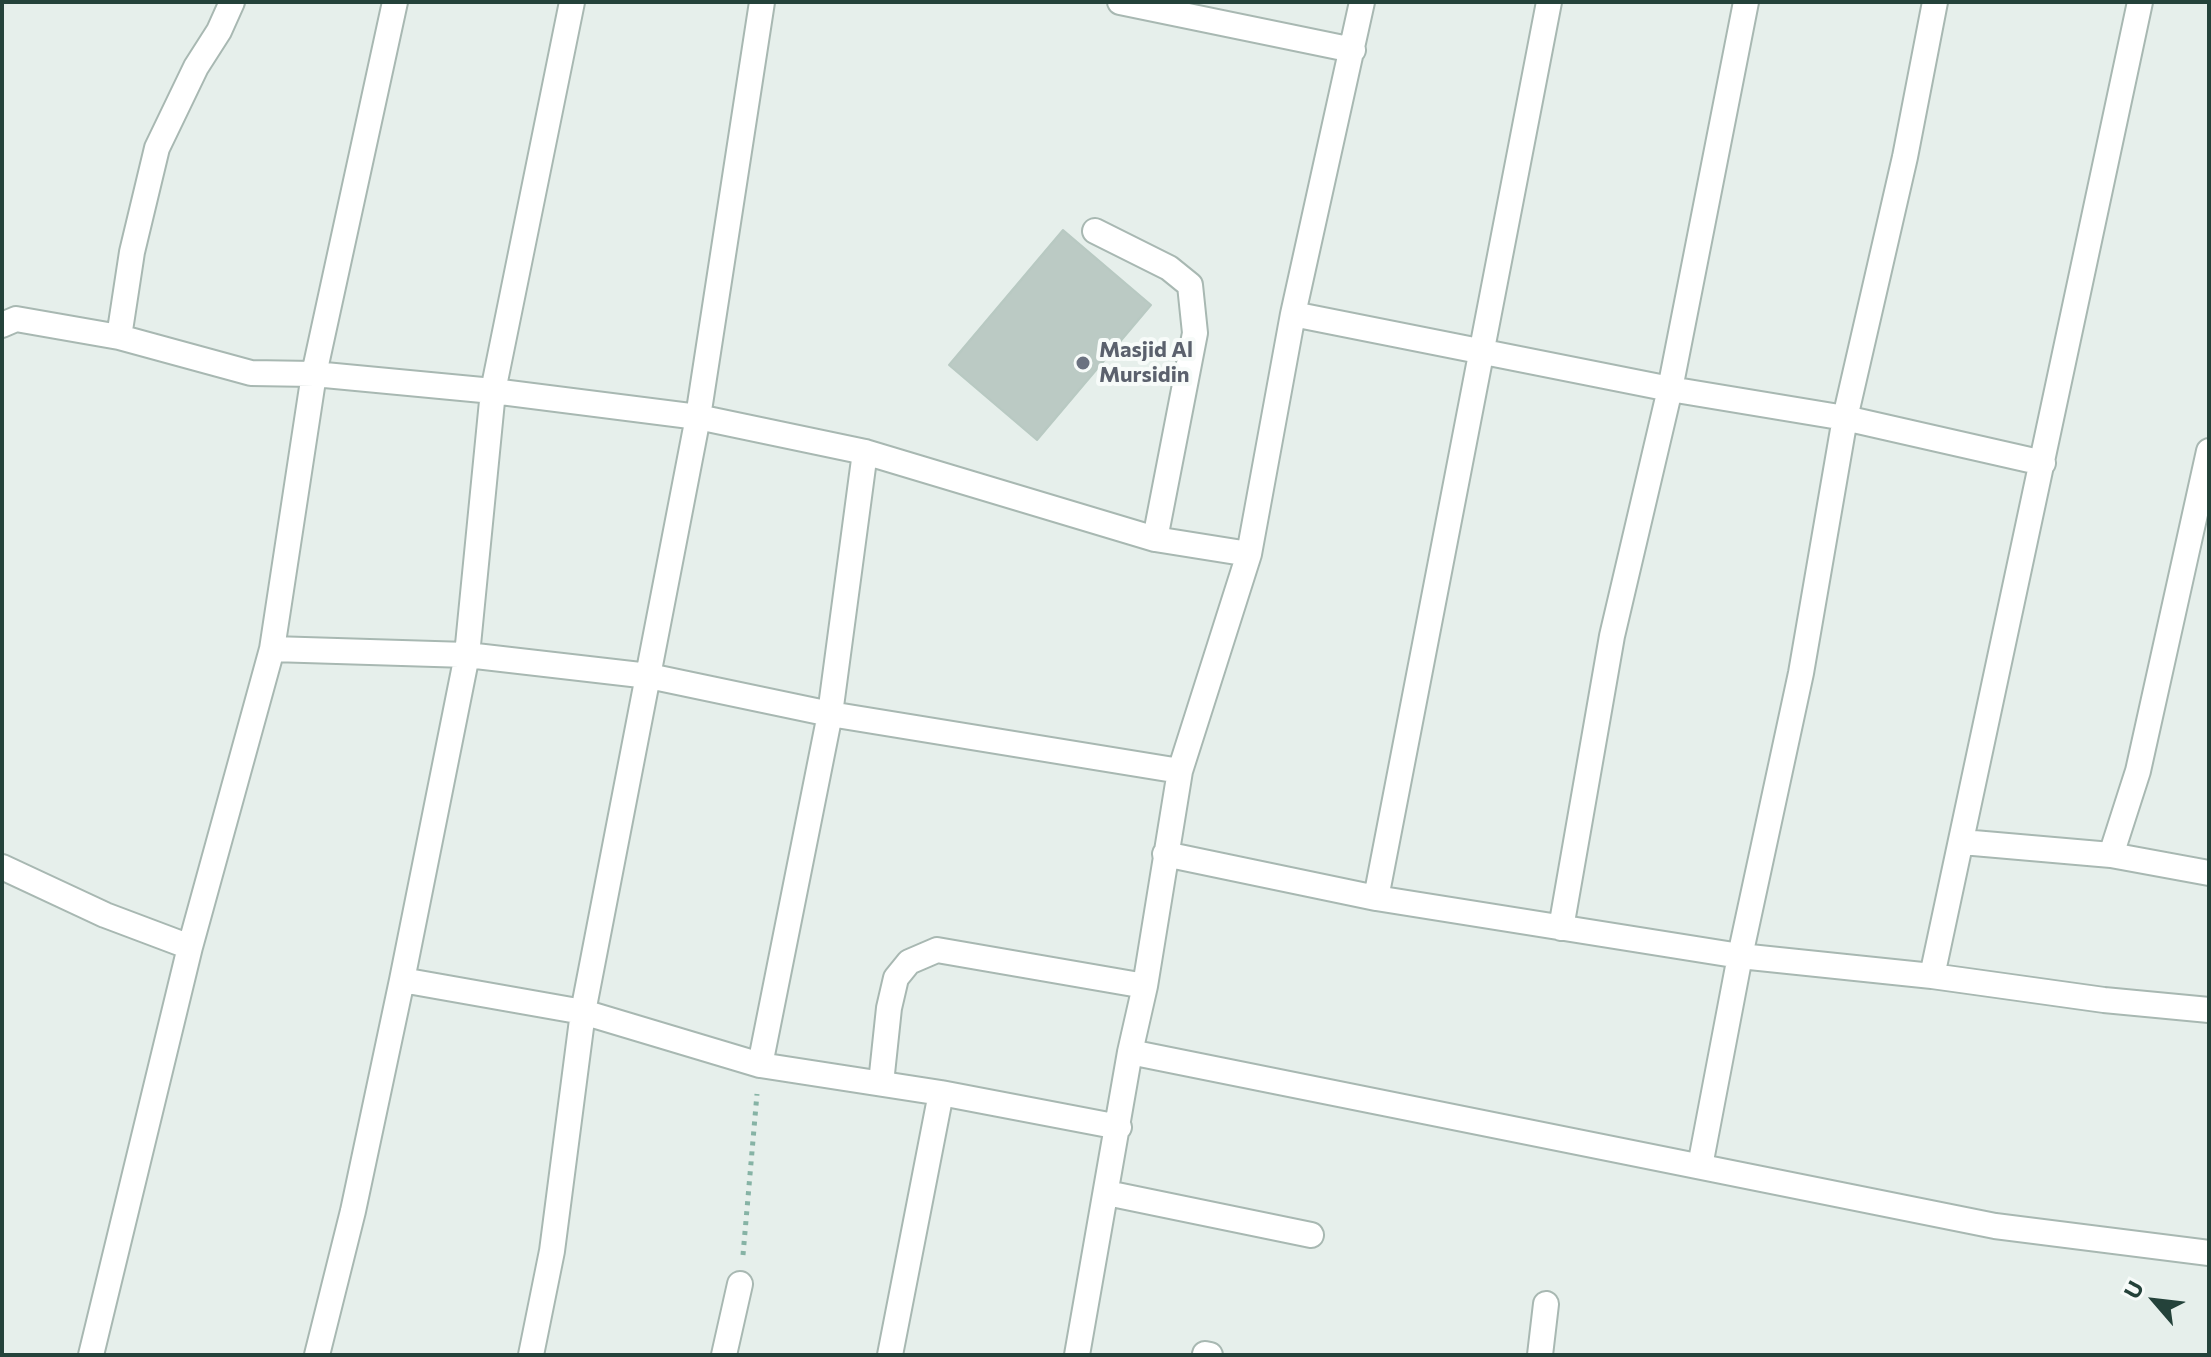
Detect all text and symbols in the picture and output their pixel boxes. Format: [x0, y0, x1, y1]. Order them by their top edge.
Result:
place label: Masjid Al Mursidin [1099, 337, 1193, 388]
marker: Masjid Al Mursidin [1074, 354, 1092, 372]
north arrow [2115, 1261, 2195, 1341]
text: U [2118, 1276, 2149, 1303]

